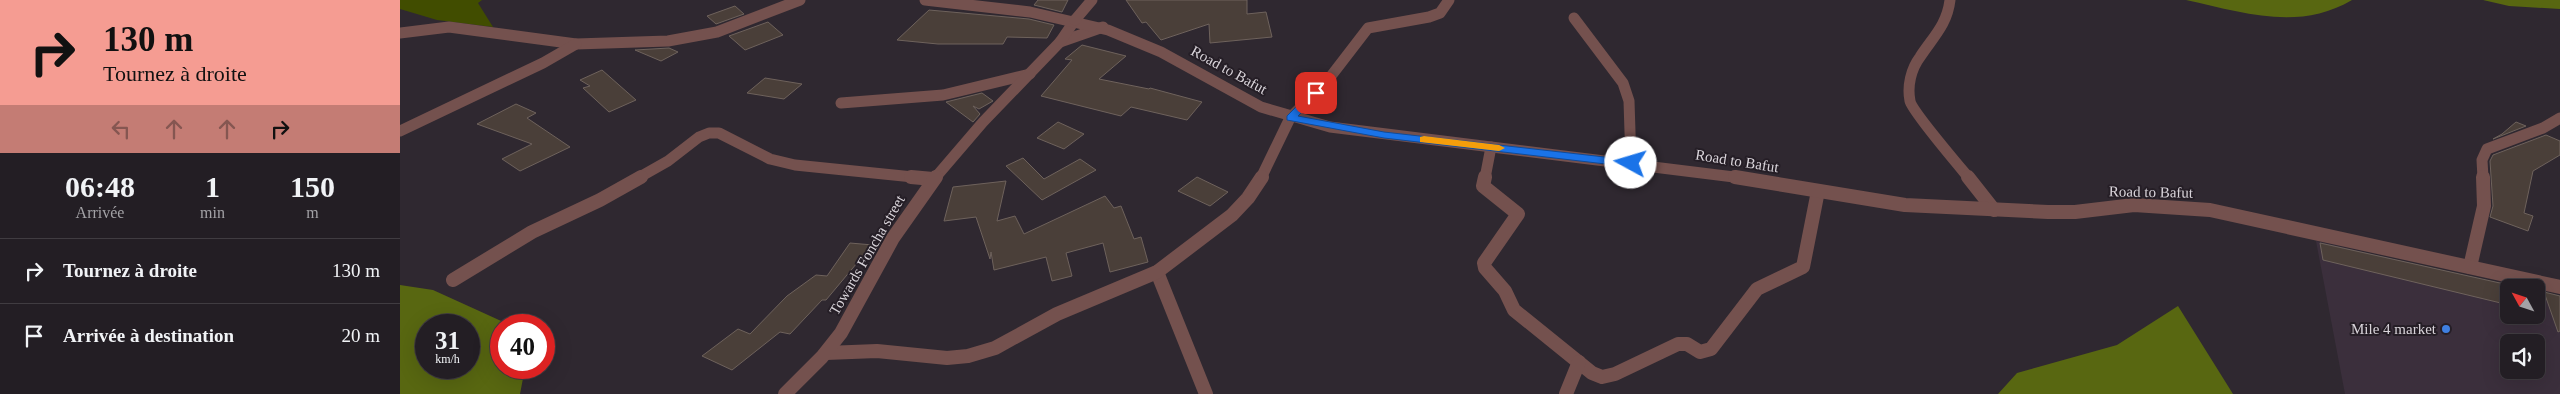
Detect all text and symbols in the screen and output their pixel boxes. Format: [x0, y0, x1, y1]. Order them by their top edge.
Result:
icon: right [20, 20, 85, 85]
text: 130 m [103, 20, 193, 59]
street label: Road to Bafut [1188, 43, 1270, 98]
text: Tournez à droite [103, 61, 247, 86]
pin [1295, 72, 1337, 114]
icon: arrive [1302, 79, 1330, 107]
icon: left [107, 115, 135, 143]
icon: ahead [160, 115, 188, 143]
icon: ahead [213, 115, 241, 143]
icon: right [266, 115, 294, 143]
position arrow [1604, 136, 1656, 188]
street label: Road to Bafut [1694, 147, 1781, 176]
text: 06:48 [65, 170, 135, 203]
text: 1 [205, 170, 220, 203]
text: 150 [290, 170, 335, 203]
street label: Road to Bafut [2109, 183, 2194, 201]
street label: Towards Foncha street [826, 192, 908, 318]
text: Arrivée [76, 204, 124, 221]
text: min [200, 204, 225, 221]
text: m [306, 204, 319, 221]
icon: right [20, 257, 48, 285]
text: Tournez à droite [63, 260, 197, 281]
text: 130 m [332, 260, 380, 281]
north arrow [2500, 279, 2545, 324]
map controls [2500, 279, 2545, 379]
speed limit sign: 40 [490, 314, 555, 379]
place label: Mile 4 market [2351, 321, 2437, 337]
icon: arrive [20, 322, 48, 350]
marker: Mile 4 market [2440, 323, 2452, 335]
text: Arrivée à destination [63, 325, 234, 346]
text: 20 m [341, 325, 380, 346]
text: 31 [435, 327, 460, 354]
button: sound [2500, 334, 2545, 379]
text: km/h [435, 352, 460, 366]

